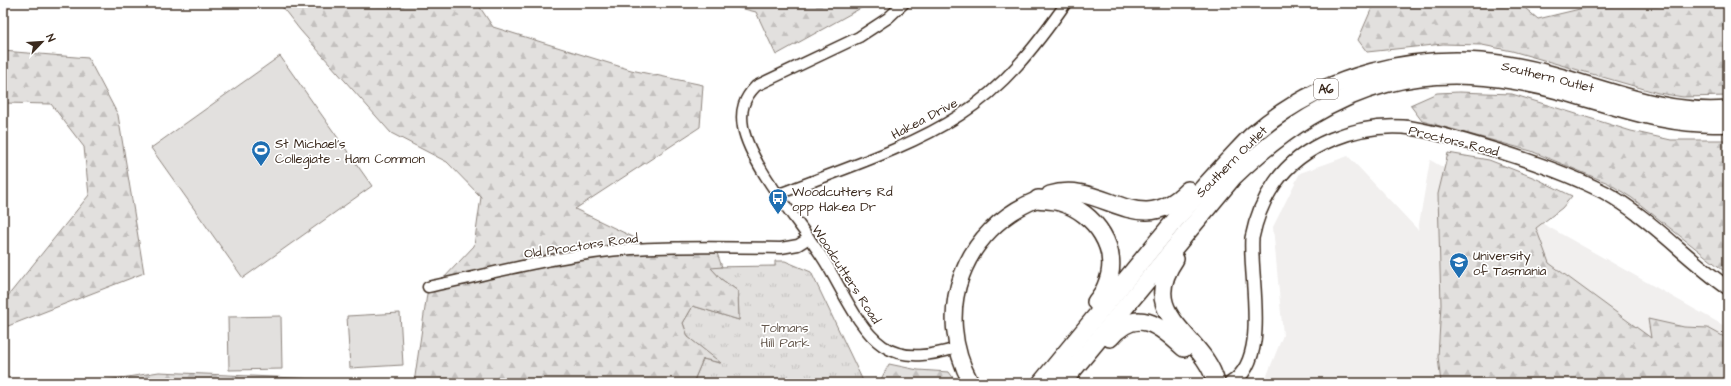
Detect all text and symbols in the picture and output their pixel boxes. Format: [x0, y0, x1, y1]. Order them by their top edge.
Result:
north arrow [22, 22, 62, 62]
text: N [42, 32, 59, 44]
street label: Southern Outlet [1500, 57, 1597, 97]
road number: A6 [1314, 79, 1338, 99]
street label: Hakea Drive [888, 94, 961, 144]
street label: Southern Outlet [1192, 121, 1272, 202]
street label: Proctors Road [1407, 121, 1501, 161]
place label: St Michael's Collegiate - Ham Common [275, 135, 426, 169]
sports icon: St Michael's Collegiate - Ham Common [250, 139, 272, 167]
place label: Woodcutters Rd opp Hakea Dr [792, 183, 893, 216]
bus stop icon: Woodcutters Rd opp Hakea Dr [767, 187, 789, 215]
street label: Woodcutters Road [807, 222, 885, 328]
street label: Old Proctors Road [523, 229, 640, 263]
place label: University of Tasmania [1473, 247, 1547, 280]
school or university icon: University of Tasmania [1448, 251, 1470, 279]
park label: Tolmans Hill Park [760, 319, 810, 352]

